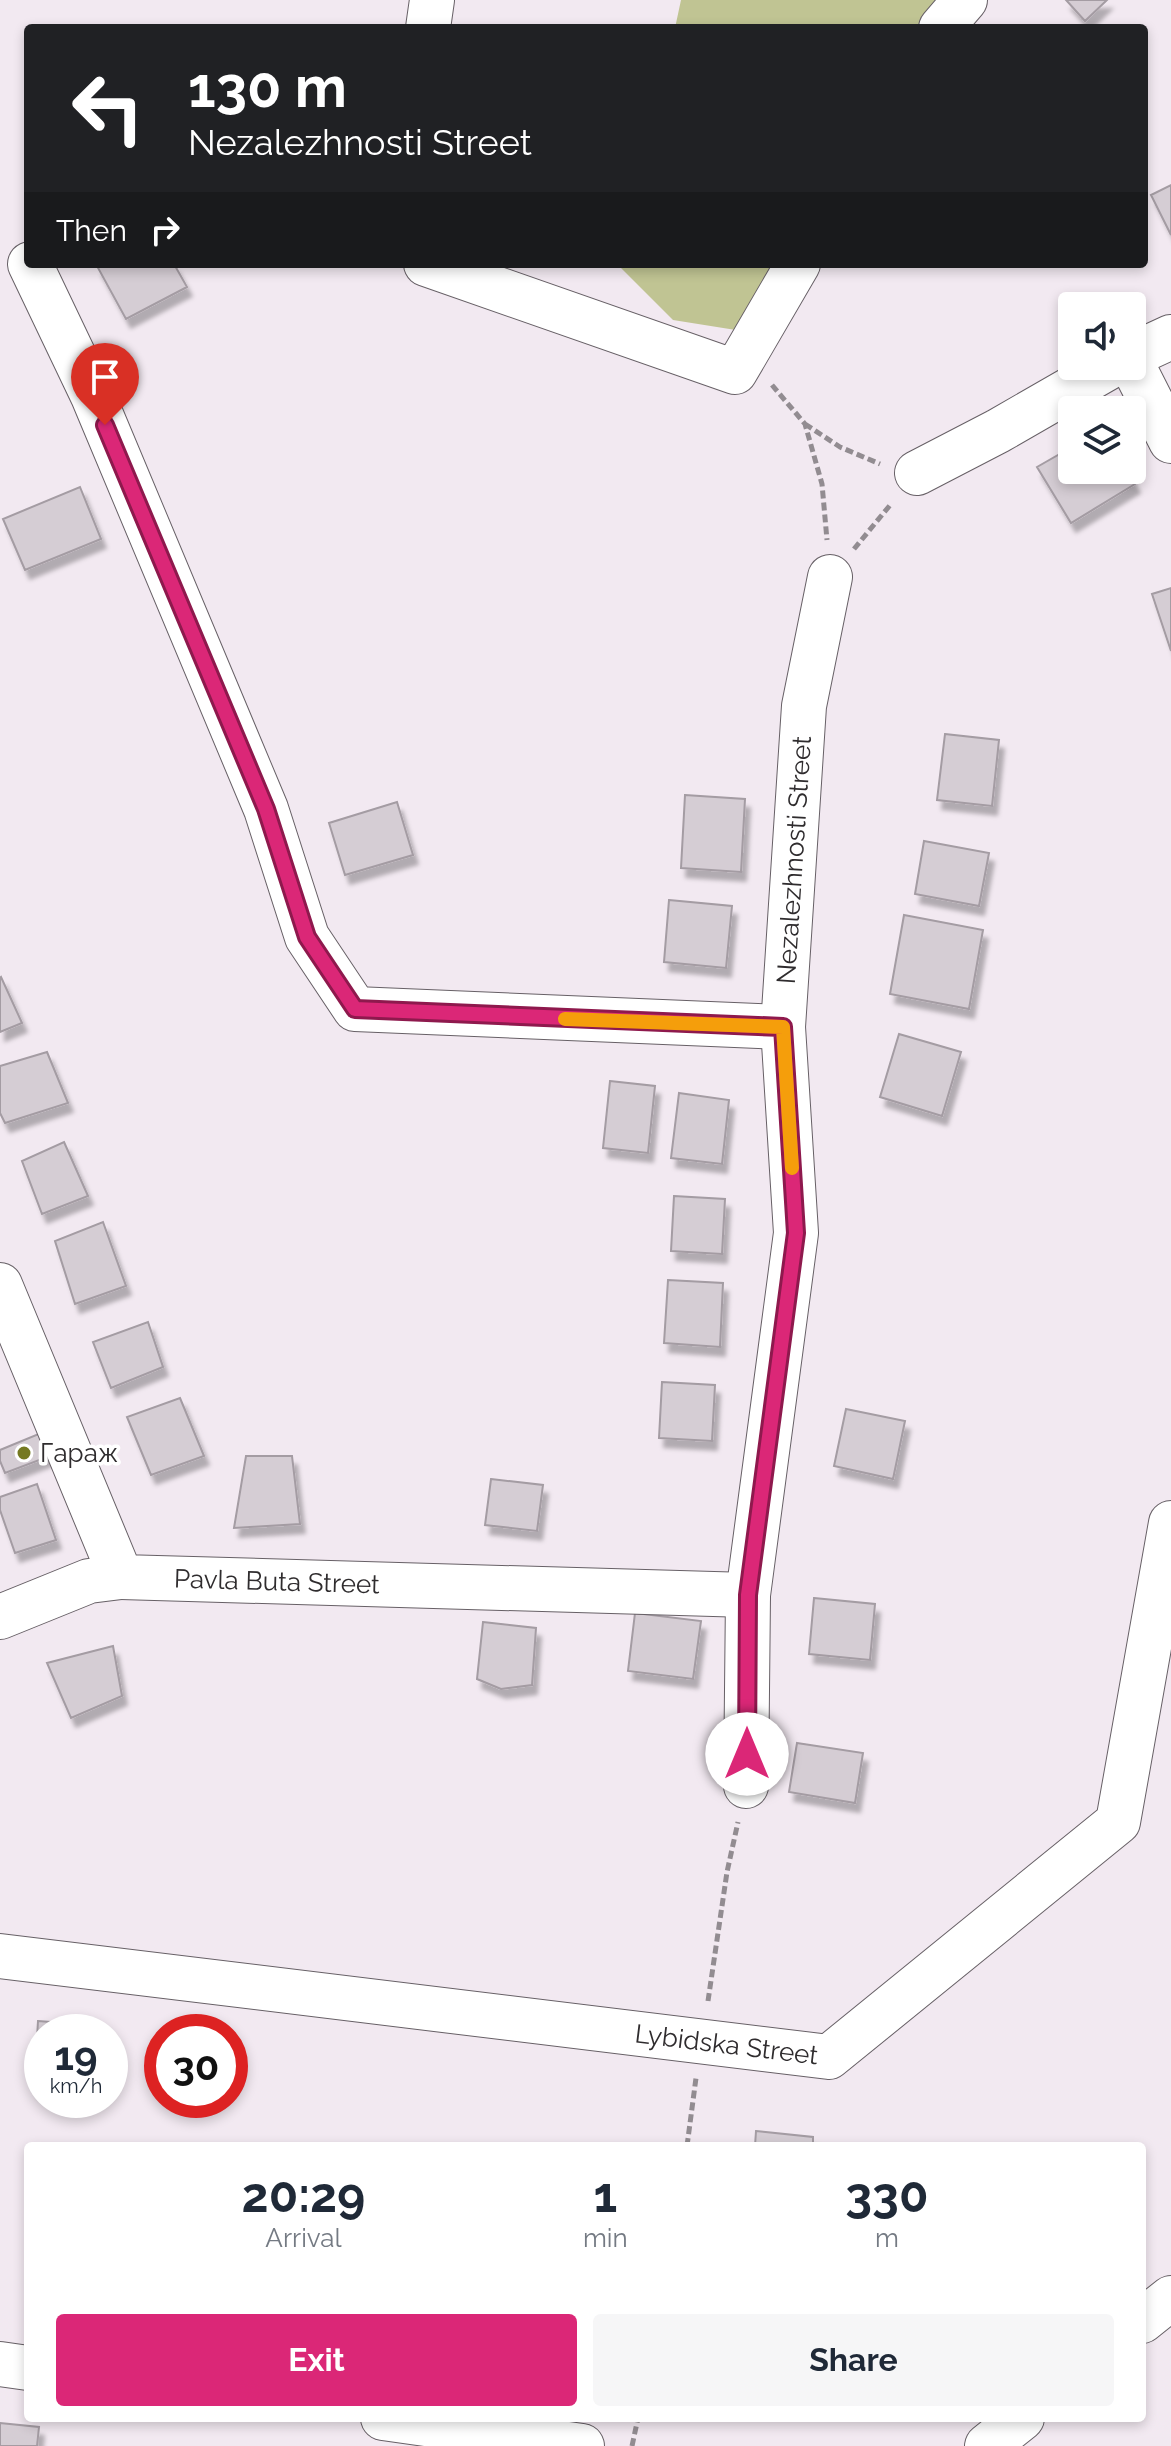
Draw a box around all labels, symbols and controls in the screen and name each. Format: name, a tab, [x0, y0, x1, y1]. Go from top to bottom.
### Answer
text: 130 m	[188, 54, 347, 120]
icon: left	[56, 56, 160, 160]
text: Nezalezhnosti Street	[188, 121, 532, 163]
icon: right	[143, 208, 187, 252]
text: Then	[56, 213, 127, 248]
map controls	[1058, 292, 1146, 484]
button: sound	[1058, 292, 1146, 380]
pin	[71, 343, 139, 425]
icon: arrive	[83, 355, 127, 399]
button: layers	[1058, 396, 1146, 484]
street label: Nezalezhnosti Street	[771, 735, 817, 985]
place label: Гараж	[40, 1438, 118, 1468]
marker: Гараж	[15, 1444, 33, 1462]
street label: Pavla Buta Street	[173, 1564, 381, 1599]
position arrow	[705, 1712, 789, 1796]
speed limit sign: 30	[144, 2014, 248, 2118]
street label: Lybidska Street	[633, 2018, 820, 2071]
text: 19	[54, 2032, 98, 2079]
text: km/h	[50, 2074, 102, 2098]
text: 20:29	[242, 2167, 365, 2223]
text: 1	[593, 2167, 617, 2223]
text: 330	[845, 2167, 928, 2223]
text: Arrival	[265, 2223, 342, 2253]
text: min	[583, 2223, 628, 2253]
text: m	[875, 2223, 899, 2253]
button: Exit	[56, 2314, 577, 2406]
button: Share	[593, 2314, 1114, 2406]

